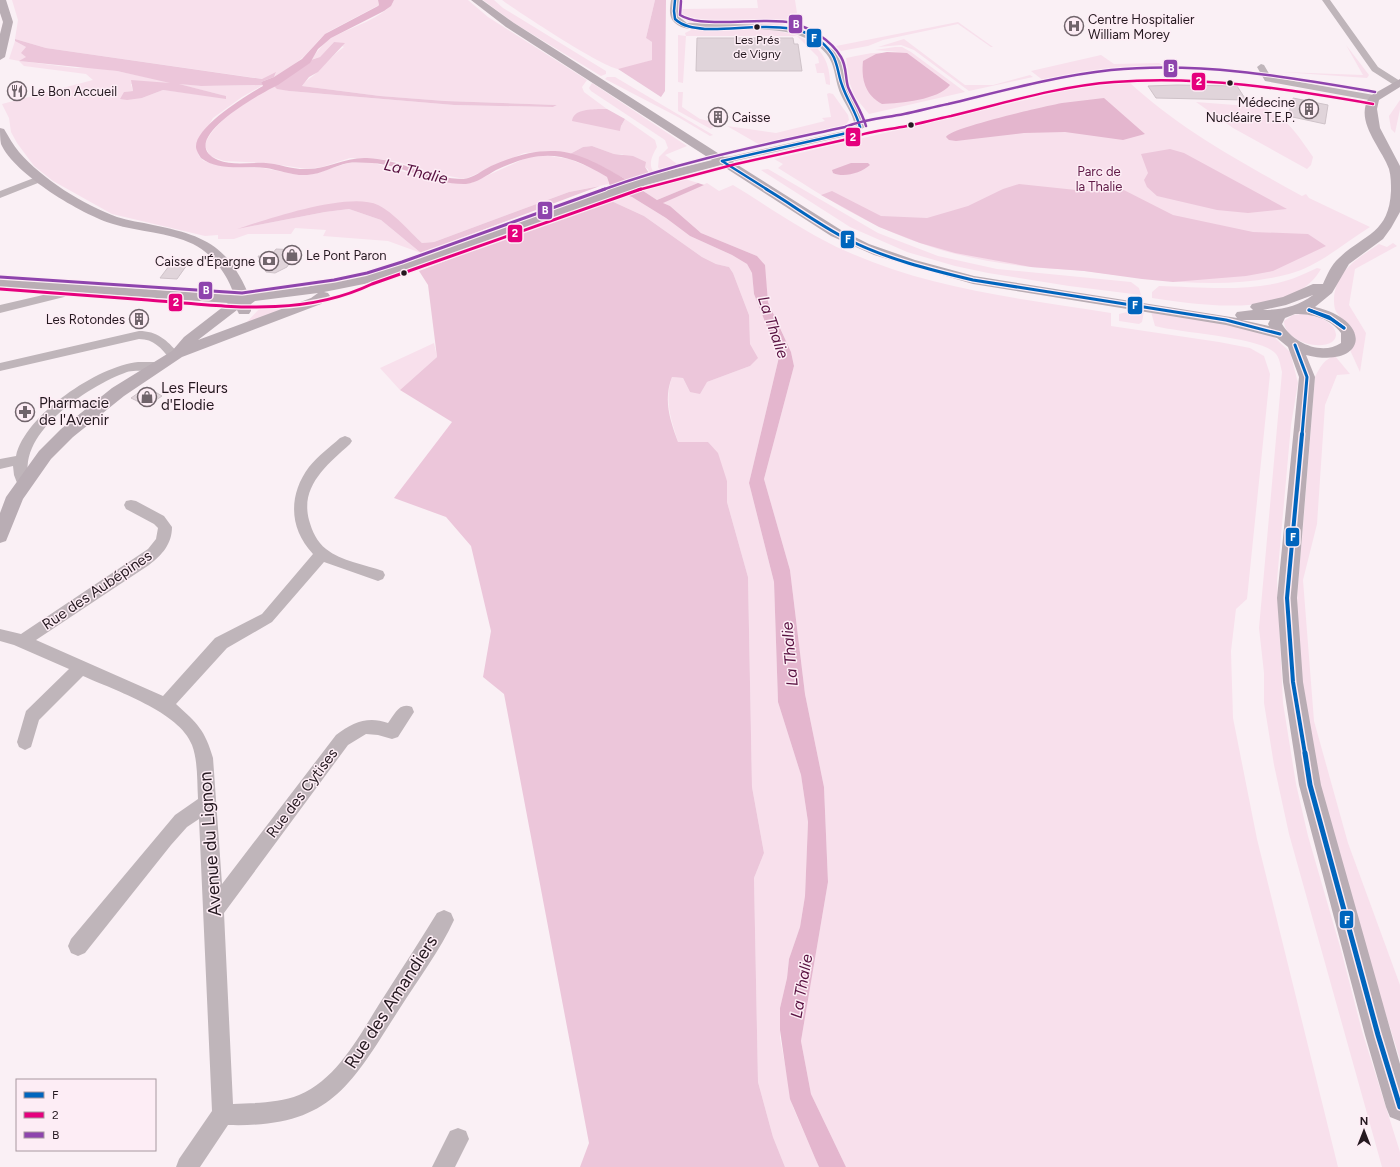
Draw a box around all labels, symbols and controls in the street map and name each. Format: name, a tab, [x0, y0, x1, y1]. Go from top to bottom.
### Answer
place label: Centre Hospitalier William Morey	[1088, 12, 1195, 42]
line badge: B	[788, 14, 803, 34]
hospital icon: Centre Hospitalier William Morey	[1063, 15, 1085, 37]
text: B	[793, 18, 800, 31]
marker: Les Prés de Vigny	[752, 22, 762, 32]
line badge: F	[806, 28, 822, 48]
text: F	[811, 32, 817, 45]
place label: Les Prés de Vigny	[733, 33, 781, 61]
line badge: B	[1163, 59, 1178, 78]
text: B	[1168, 62, 1175, 75]
line badge: 2	[1191, 72, 1206, 91]
text: 2	[1196, 75, 1202, 88]
unlabelled marker	[1225, 78, 1235, 88]
restaurant icon: Le Bon Accueil	[6, 80, 28, 102]
place label: Le Bon Accueil	[31, 84, 117, 99]
place label: Médecine Nucléaire T.E.P.	[1206, 95, 1295, 125]
building icon: Médecine Nucléaire T.E.P.	[1298, 98, 1320, 120]
building icon: Caisse	[707, 106, 729, 128]
place label: Caisse	[732, 110, 770, 125]
unlabelled marker	[906, 120, 916, 130]
line badge: 2	[845, 127, 861, 147]
text: 2	[850, 131, 856, 144]
water label: La Thalie	[382, 155, 450, 188]
park label: Parc de la Thalie	[1076, 164, 1122, 194]
line badge: B	[537, 201, 553, 220]
text: B	[542, 204, 549, 217]
line badge: 2	[507, 224, 523, 243]
text: 2	[512, 227, 518, 240]
line badge: F	[840, 230, 855, 249]
text: F	[845, 233, 851, 246]
shop icon: Le Pont Paron	[281, 244, 303, 266]
place label: Le Pont Paron	[306, 248, 387, 263]
bank icon: Caisse d'Épargne	[258, 250, 280, 272]
place label: Caisse d'Épargne	[155, 254, 255, 269]
unlabelled marker	[399, 268, 409, 278]
line badge: B	[198, 281, 213, 300]
text: B	[203, 284, 210, 297]
line badge: 2	[168, 293, 183, 312]
water label: La Thalie	[754, 293, 793, 361]
text: 2	[173, 296, 179, 309]
line badge: F	[1127, 296, 1143, 315]
text: F	[1132, 299, 1138, 312]
building icon: Les Rotondes	[128, 308, 150, 330]
place label: Les Rotondes	[46, 312, 125, 327]
place label: Les Fleurs d'Elodie	[161, 379, 228, 414]
shop icon: Les Fleurs d'Elodie	[136, 386, 158, 408]
place label: Pharmacie de l'Avenir	[39, 394, 109, 429]
pharmacy icon: Pharmacie de l'Avenir	[14, 401, 36, 423]
line badge: F	[1285, 527, 1300, 547]
text: F	[1290, 531, 1296, 544]
street label: Rue des Aubépines	[39, 547, 155, 633]
water label: La Thalie	[777, 621, 802, 687]
street label: Rue des Cytises	[263, 745, 341, 841]
street label: Avenue du Lignon	[194, 771, 226, 917]
line badge: F	[1339, 910, 1354, 929]
text: F	[1344, 914, 1350, 927]
street label: Rue des Amandiers	[340, 931, 442, 1073]
water label: La Thalie	[787, 952, 817, 1020]
legend	[16, 1079, 156, 1151]
text: F	[52, 1088, 59, 1102]
text: 2	[52, 1108, 59, 1122]
north arrow	[1344, 1111, 1384, 1151]
text: N	[1360, 1115, 1368, 1128]
text: B	[52, 1128, 59, 1142]

